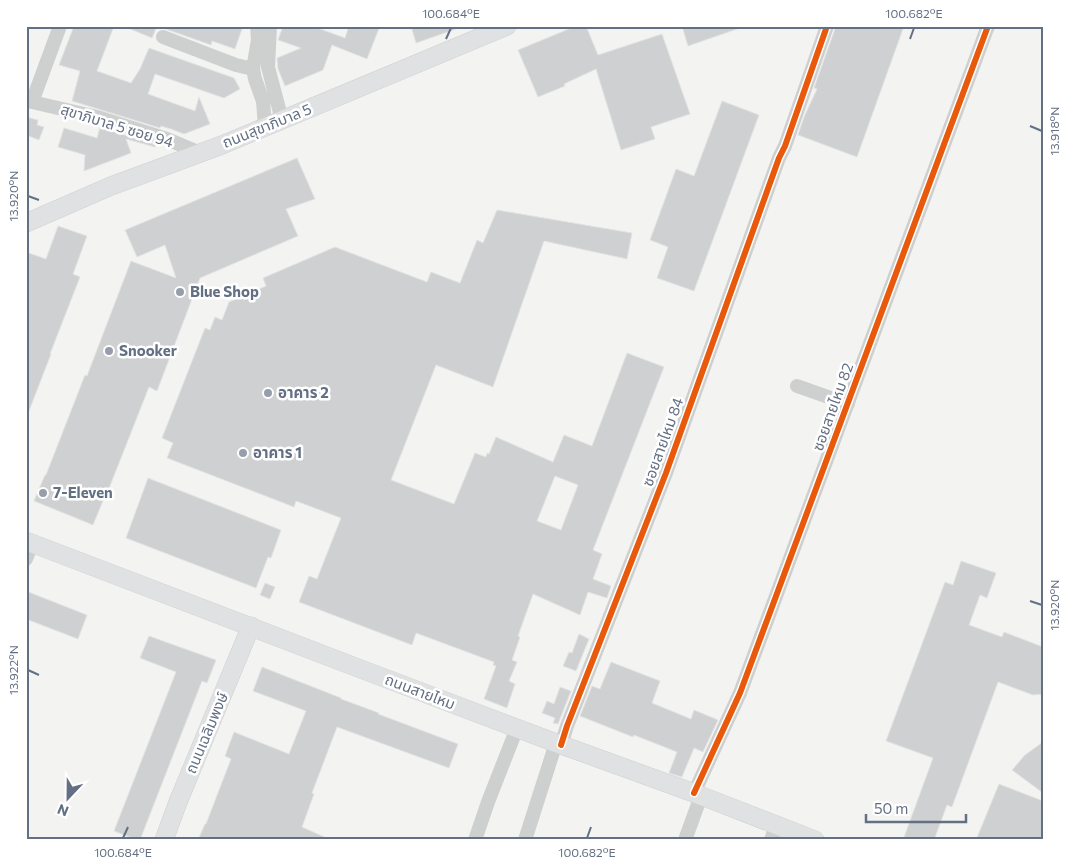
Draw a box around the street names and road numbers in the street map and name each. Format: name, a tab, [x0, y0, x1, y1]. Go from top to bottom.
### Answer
street label: สุขาภิบาล 5 ซอย 94	[58, 99, 176, 152]
street label: ถนนสุขาภิบาล 5	[219, 99, 314, 152]
street label: ซอยสายไหม 82	[808, 360, 856, 453]
street label: ซอยสายไหม 84	[638, 395, 686, 488]
street label: ถนนสายไหม	[383, 669, 458, 713]
street label: ถนนเฉลิมพงษ์	[181, 689, 231, 776]

